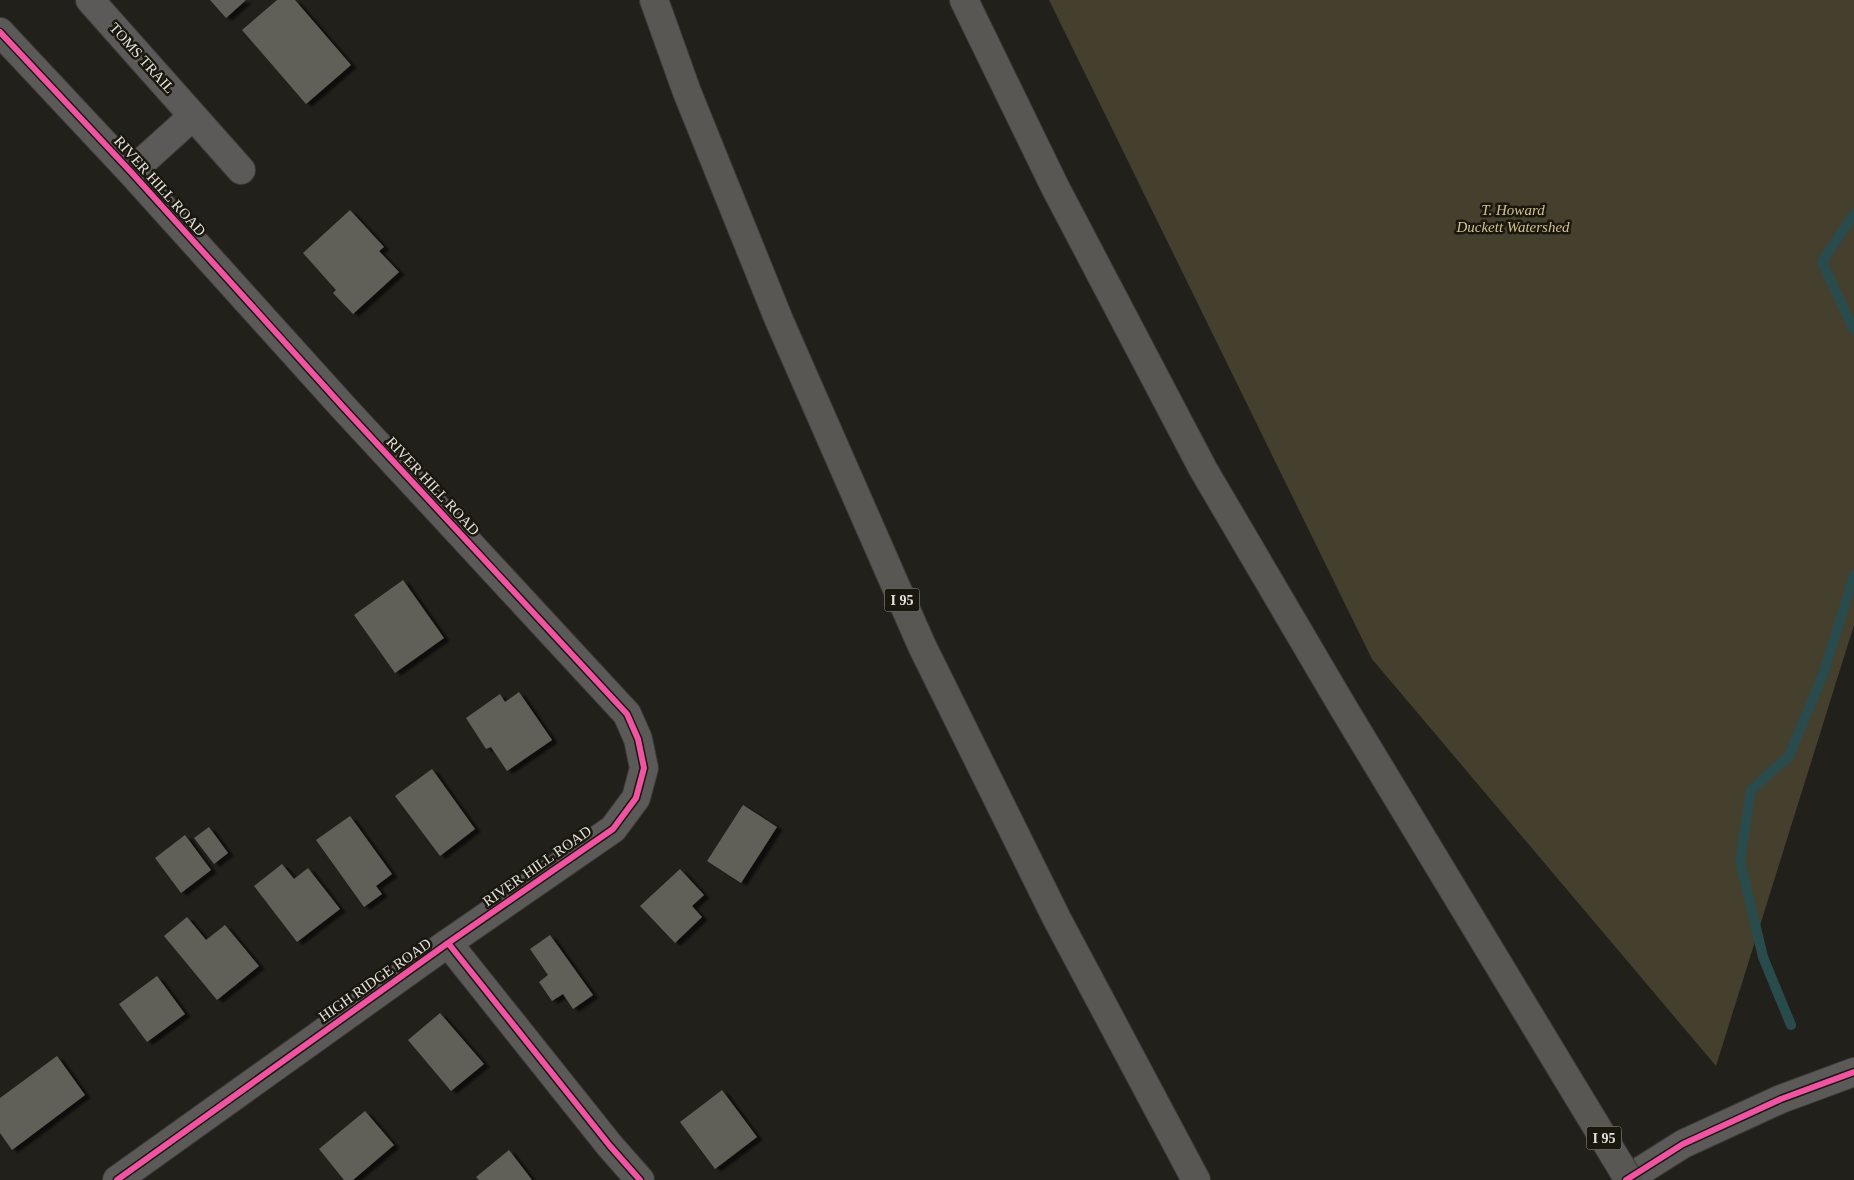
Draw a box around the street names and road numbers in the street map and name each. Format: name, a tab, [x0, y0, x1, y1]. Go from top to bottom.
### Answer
street label: TOMS TRAIL	[106, 20, 178, 96]
street label: RIVER HILL ROAD	[111, 133, 209, 239]
street label: RIVER HILL ROAD	[383, 434, 483, 539]
road number: I 95	[884, 588, 920, 612]
street label: RIVER HILL ROAD	[480, 822, 594, 909]
street label: HIGH RIDGE ROAD	[316, 935, 434, 1025]
road number: I 95	[1586, 1126, 1622, 1150]

